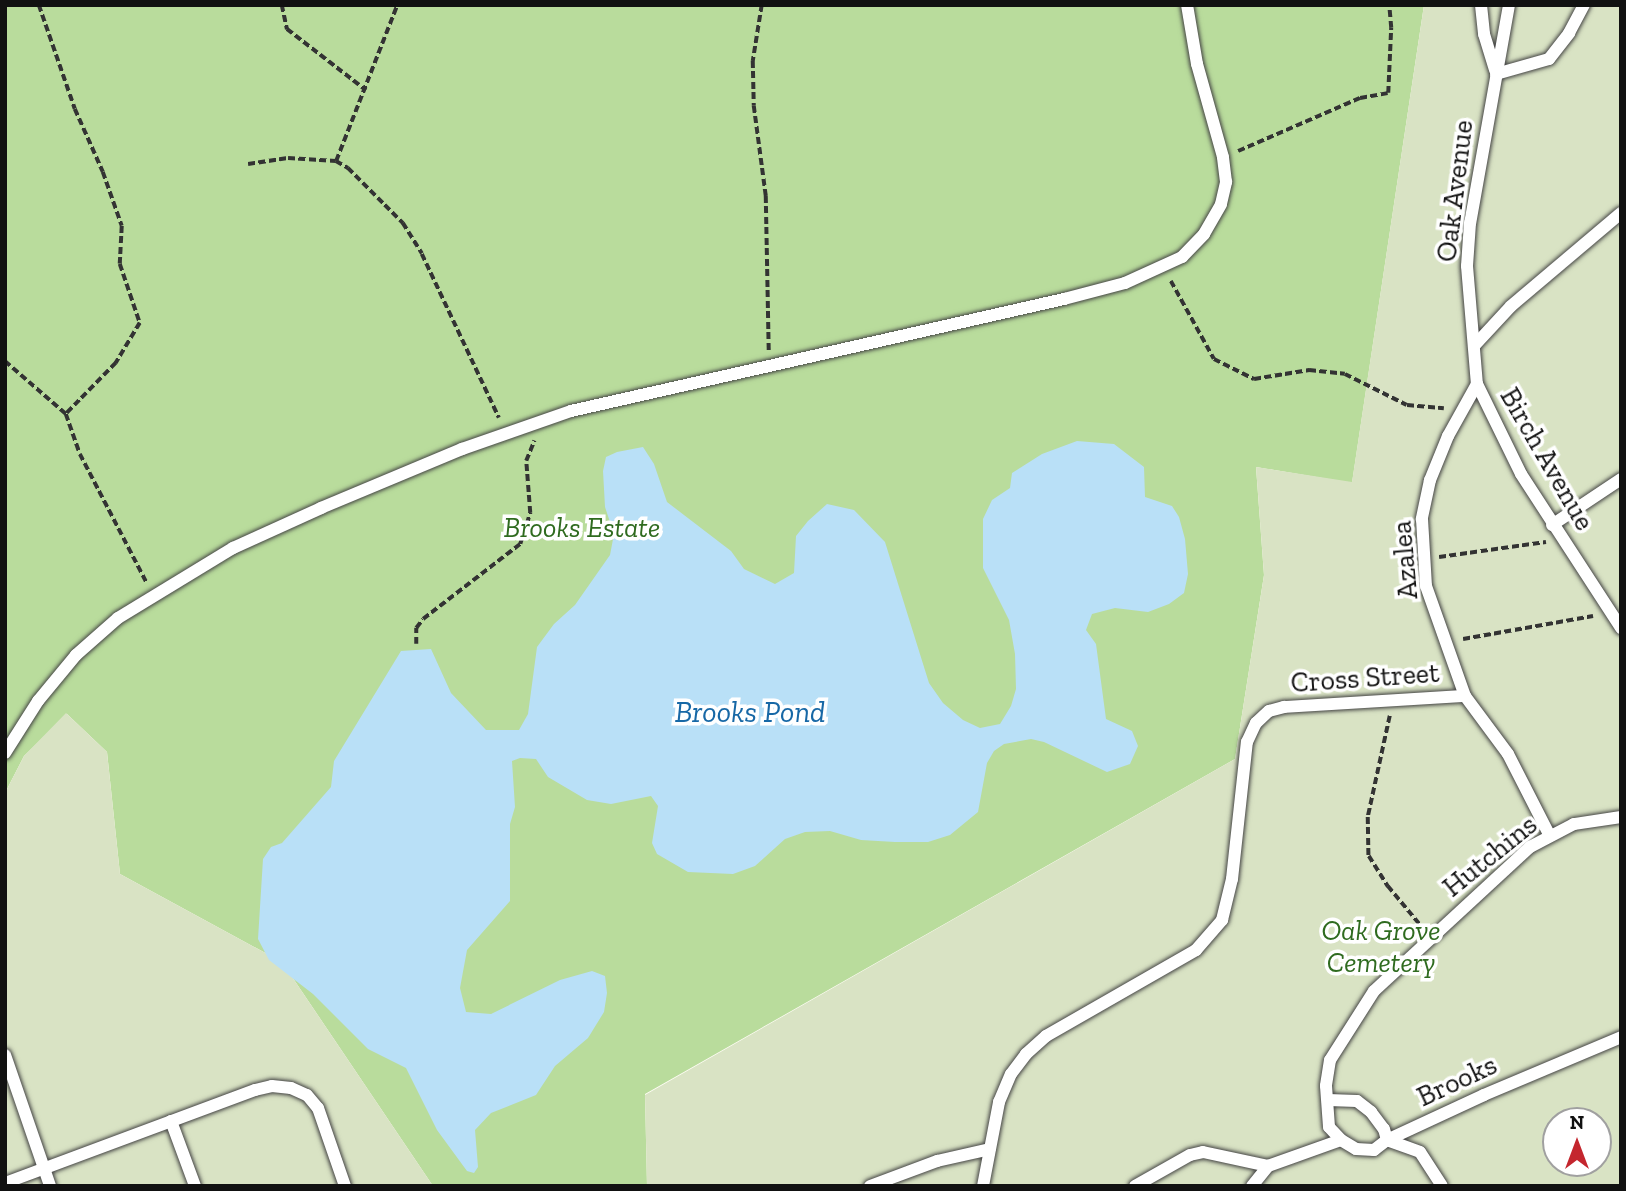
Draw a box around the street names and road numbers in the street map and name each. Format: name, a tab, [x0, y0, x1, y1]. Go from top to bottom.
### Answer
street label: Oak Avenue	[1430, 118, 1480, 264]
street label: Birch Avenue	[1492, 381, 1602, 537]
street label: Azalea	[1385, 519, 1425, 601]
street label: Cross Street	[1290, 656, 1440, 700]
street label: Hutchins	[1436, 808, 1544, 904]
street label: Brooks	[1412, 1048, 1502, 1114]

